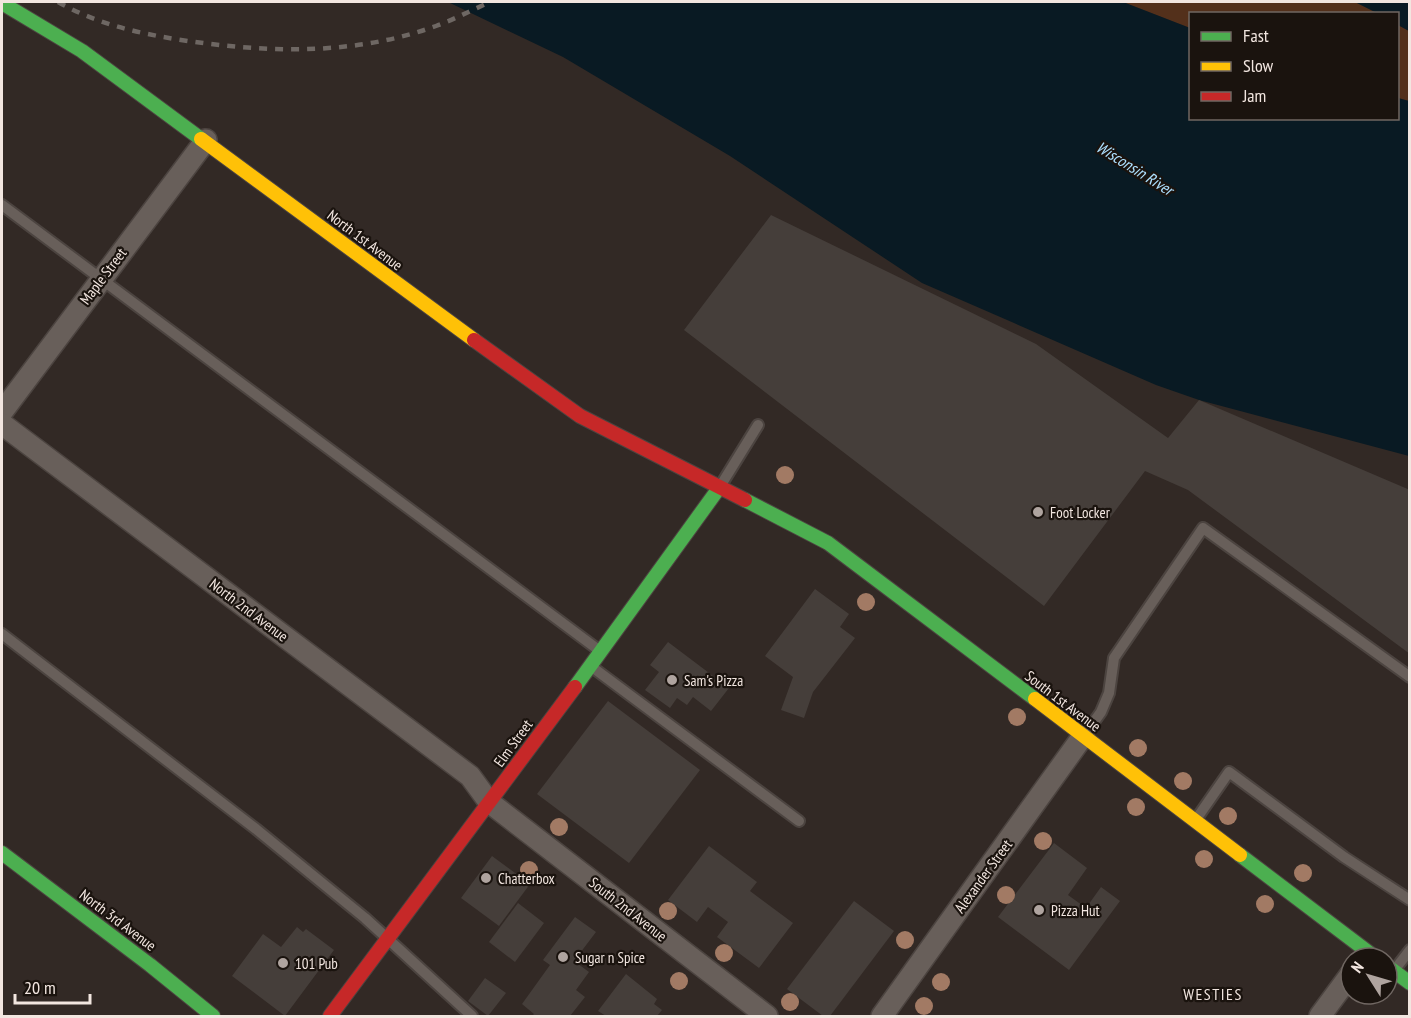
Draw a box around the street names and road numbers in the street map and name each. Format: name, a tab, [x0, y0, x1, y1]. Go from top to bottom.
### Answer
street label: North 1st Avenue	[324, 205, 406, 275]
street label: Maple Street	[76, 244, 130, 308]
street label: North 2nd Avenue	[206, 574, 292, 646]
street label: South 1st Avenue	[1021, 666, 1105, 736]
street label: Elm Street	[489, 716, 537, 770]
street label: Alexander Street	[950, 836, 1016, 916]
street label: South 2nd Avenue	[585, 873, 671, 945]
street label: North 3rd Avenue	[76, 885, 160, 955]

